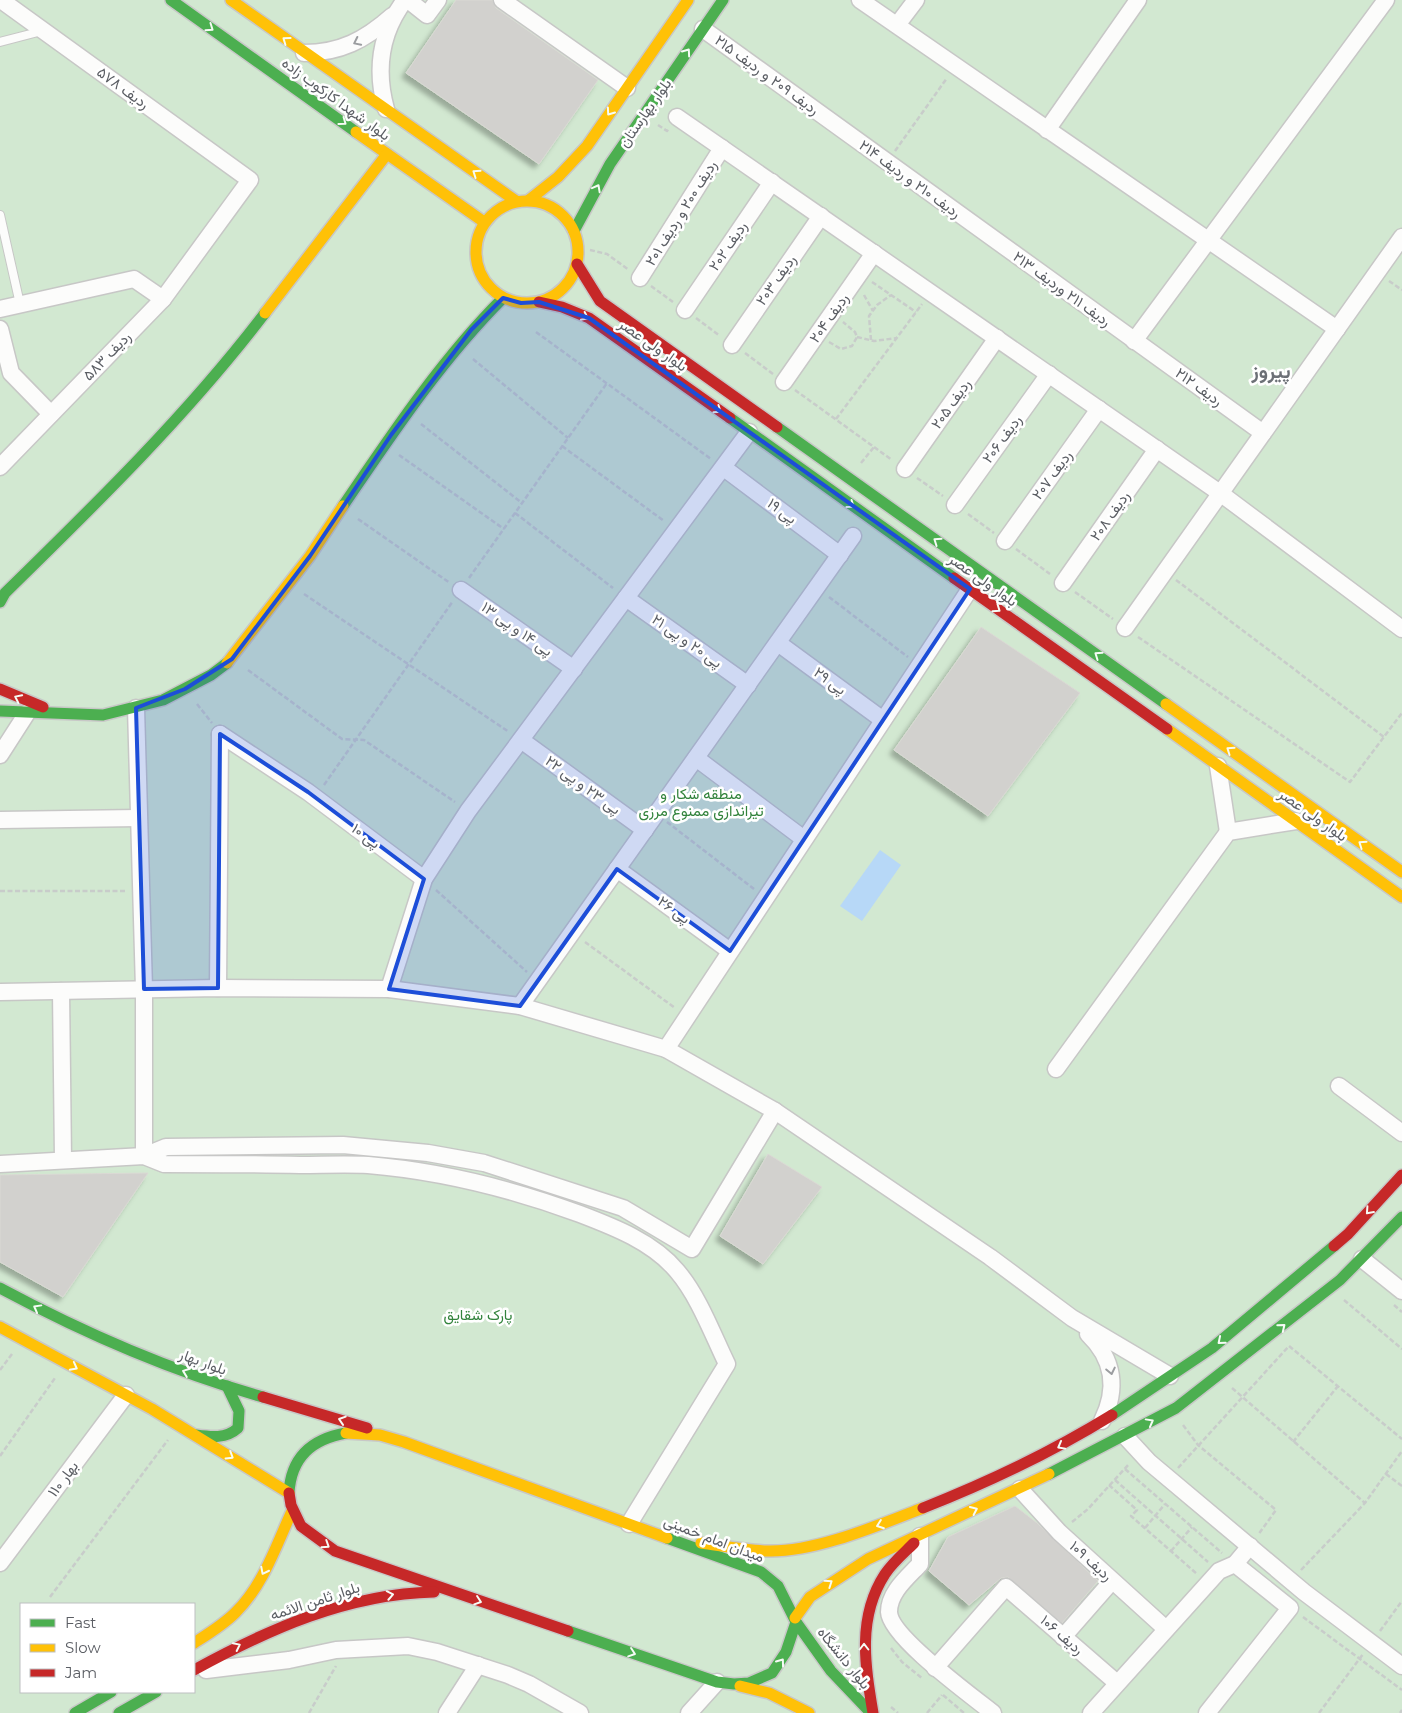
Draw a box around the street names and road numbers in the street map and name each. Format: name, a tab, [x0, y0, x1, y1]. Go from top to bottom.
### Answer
street label: ردیف ۲۰۹ و ردیف ۲۱۵	[711, 30, 823, 119]
street label: بلوار شهدا کارکوب زاده	[278, 53, 394, 144]
street label: ردیف ۵۷۸	[93, 62, 153, 113]
street label: بلوار بهارستان	[614, 75, 675, 151]
street label: ردیف ۲۱۰ و ردیف ۲۱۴	[856, 135, 965, 222]
street label: ردیف ۲۰۰ و ردیف ۲۰۱	[640, 156, 721, 269]
street label: ردیف ۲۰۲	[704, 217, 751, 274]
street label: ردیف ۲۱۱ وردیف ۲۱۳	[1010, 247, 1115, 331]
street label: ردیف ۲۰۳	[751, 251, 800, 309]
street label: ردیف ۲۰۴	[805, 289, 853, 346]
street label: بلوار ولی عصر	[614, 313, 691, 376]
street label: ردیف ۵۸۳	[79, 327, 135, 384]
street label: ردیف ۲۱۲	[1172, 363, 1227, 410]
street label: ردیف ۲۰۵	[927, 375, 975, 432]
street label: ردیف ۲۰۶	[978, 411, 1025, 467]
street label: ردیف ۲۰۷	[1027, 446, 1076, 503]
street label: ردیف ۲۰۸	[1086, 487, 1134, 544]
street label: پی ۱۹	[763, 493, 801, 529]
street label: بلوار ولی عصر	[944, 548, 1021, 611]
street label: پی ۱۴ و پی ۱۳	[477, 597, 557, 661]
street label: پی ۲۰ و پی ۲۱	[648, 609, 726, 673]
street label: پی ۲۹	[810, 662, 850, 700]
street label: پی ۲۳ و پی ۲۲	[541, 751, 625, 819]
street label: بلوار ولی عصر	[1274, 783, 1351, 846]
street label: پی ۱۰	[348, 819, 384, 853]
street label: پی ۲۶	[654, 891, 694, 929]
street label: بلوار بهار	[176, 1344, 230, 1379]
street label: بهار ۱۱۰	[43, 1457, 82, 1500]
street label: میدان امام خمینی	[661, 1511, 767, 1567]
street label: ردیف ۱۰۹	[1066, 1536, 1117, 1585]
street label: بلوار ثامن الائمه	[268, 1577, 362, 1625]
street label: ردیف ۱۰۶	[1037, 1611, 1088, 1659]
street label: بلوار دانشگاه	[814, 1623, 875, 1693]

